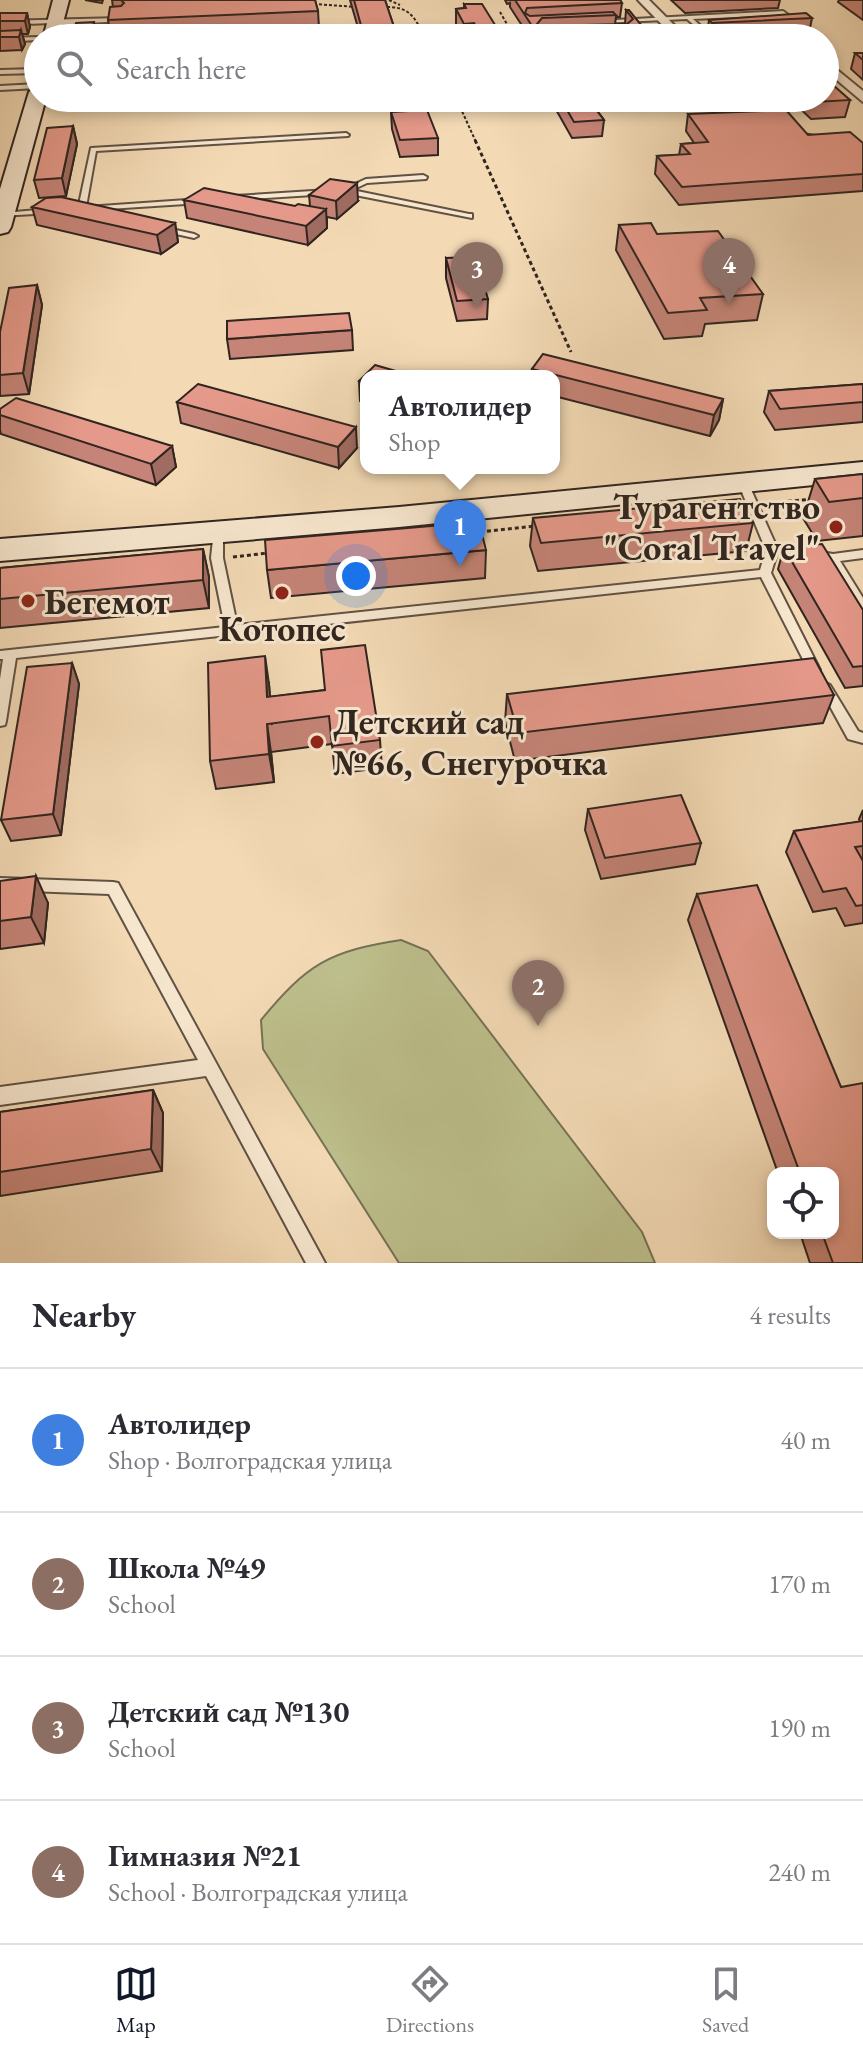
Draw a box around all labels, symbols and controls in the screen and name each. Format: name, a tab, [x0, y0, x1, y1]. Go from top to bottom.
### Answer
search box	[24, 24, 839, 112]
icon: search	[52, 46, 96, 90]
text: Search here	[116, 49, 246, 88]
pin: 4	[703, 238, 755, 304]
pin: 3	[451, 242, 503, 308]
popup	[360, 370, 560, 474]
text: Автолидер	[389, 386, 531, 425]
text: Shop	[389, 425, 440, 459]
place label: Турагентство "Coral Travel"	[603, 483, 820, 571]
pin: 1	[434, 500, 486, 566]
marker: Турагентство "Coral Travel"	[827, 518, 845, 536]
your location	[336, 556, 376, 596]
place label: Бегемот	[44, 578, 170, 625]
marker: Котопес	[273, 584, 291, 602]
marker: Бегемот	[19, 592, 37, 610]
place label: Котопес	[218, 605, 346, 652]
place label: Детский сад №66, Снегурочка	[333, 698, 608, 786]
marker: Детский сад №66, Снегурочка	[308, 733, 326, 751]
pin: 2	[512, 960, 564, 1026]
map controls	[767, 1167, 839, 1239]
button: locate	[767, 1167, 839, 1239]
text: Nearby	[32, 1293, 136, 1337]
text: 4 results	[750, 1298, 831, 1332]
text: Автолидер	[108, 1404, 251, 1443]
text: 1	[51, 1423, 65, 1457]
text: 40 m	[781, 1423, 831, 1457]
text: Shop · Волгоградская улица	[108, 1443, 392, 1477]
text: Школа №49	[108, 1548, 265, 1587]
text: 2	[51, 1567, 65, 1601]
text: 170 m	[768, 1567, 831, 1601]
text: School	[108, 1587, 176, 1621]
text: Детский сад №130	[108, 1692, 349, 1731]
text: 3	[51, 1711, 65, 1745]
text: 190 m	[768, 1711, 831, 1745]
text: School	[108, 1731, 176, 1765]
text: Гимназия №21	[108, 1836, 302, 1875]
text: 4	[51, 1855, 65, 1889]
text: 240 m	[768, 1855, 831, 1889]
text: School · Волгоградская улица	[108, 1875, 408, 1909]
tab: Map	[114, 1962, 158, 2039]
tab: Directions	[386, 1962, 474, 2039]
tab: Saved	[702, 1962, 749, 2039]

